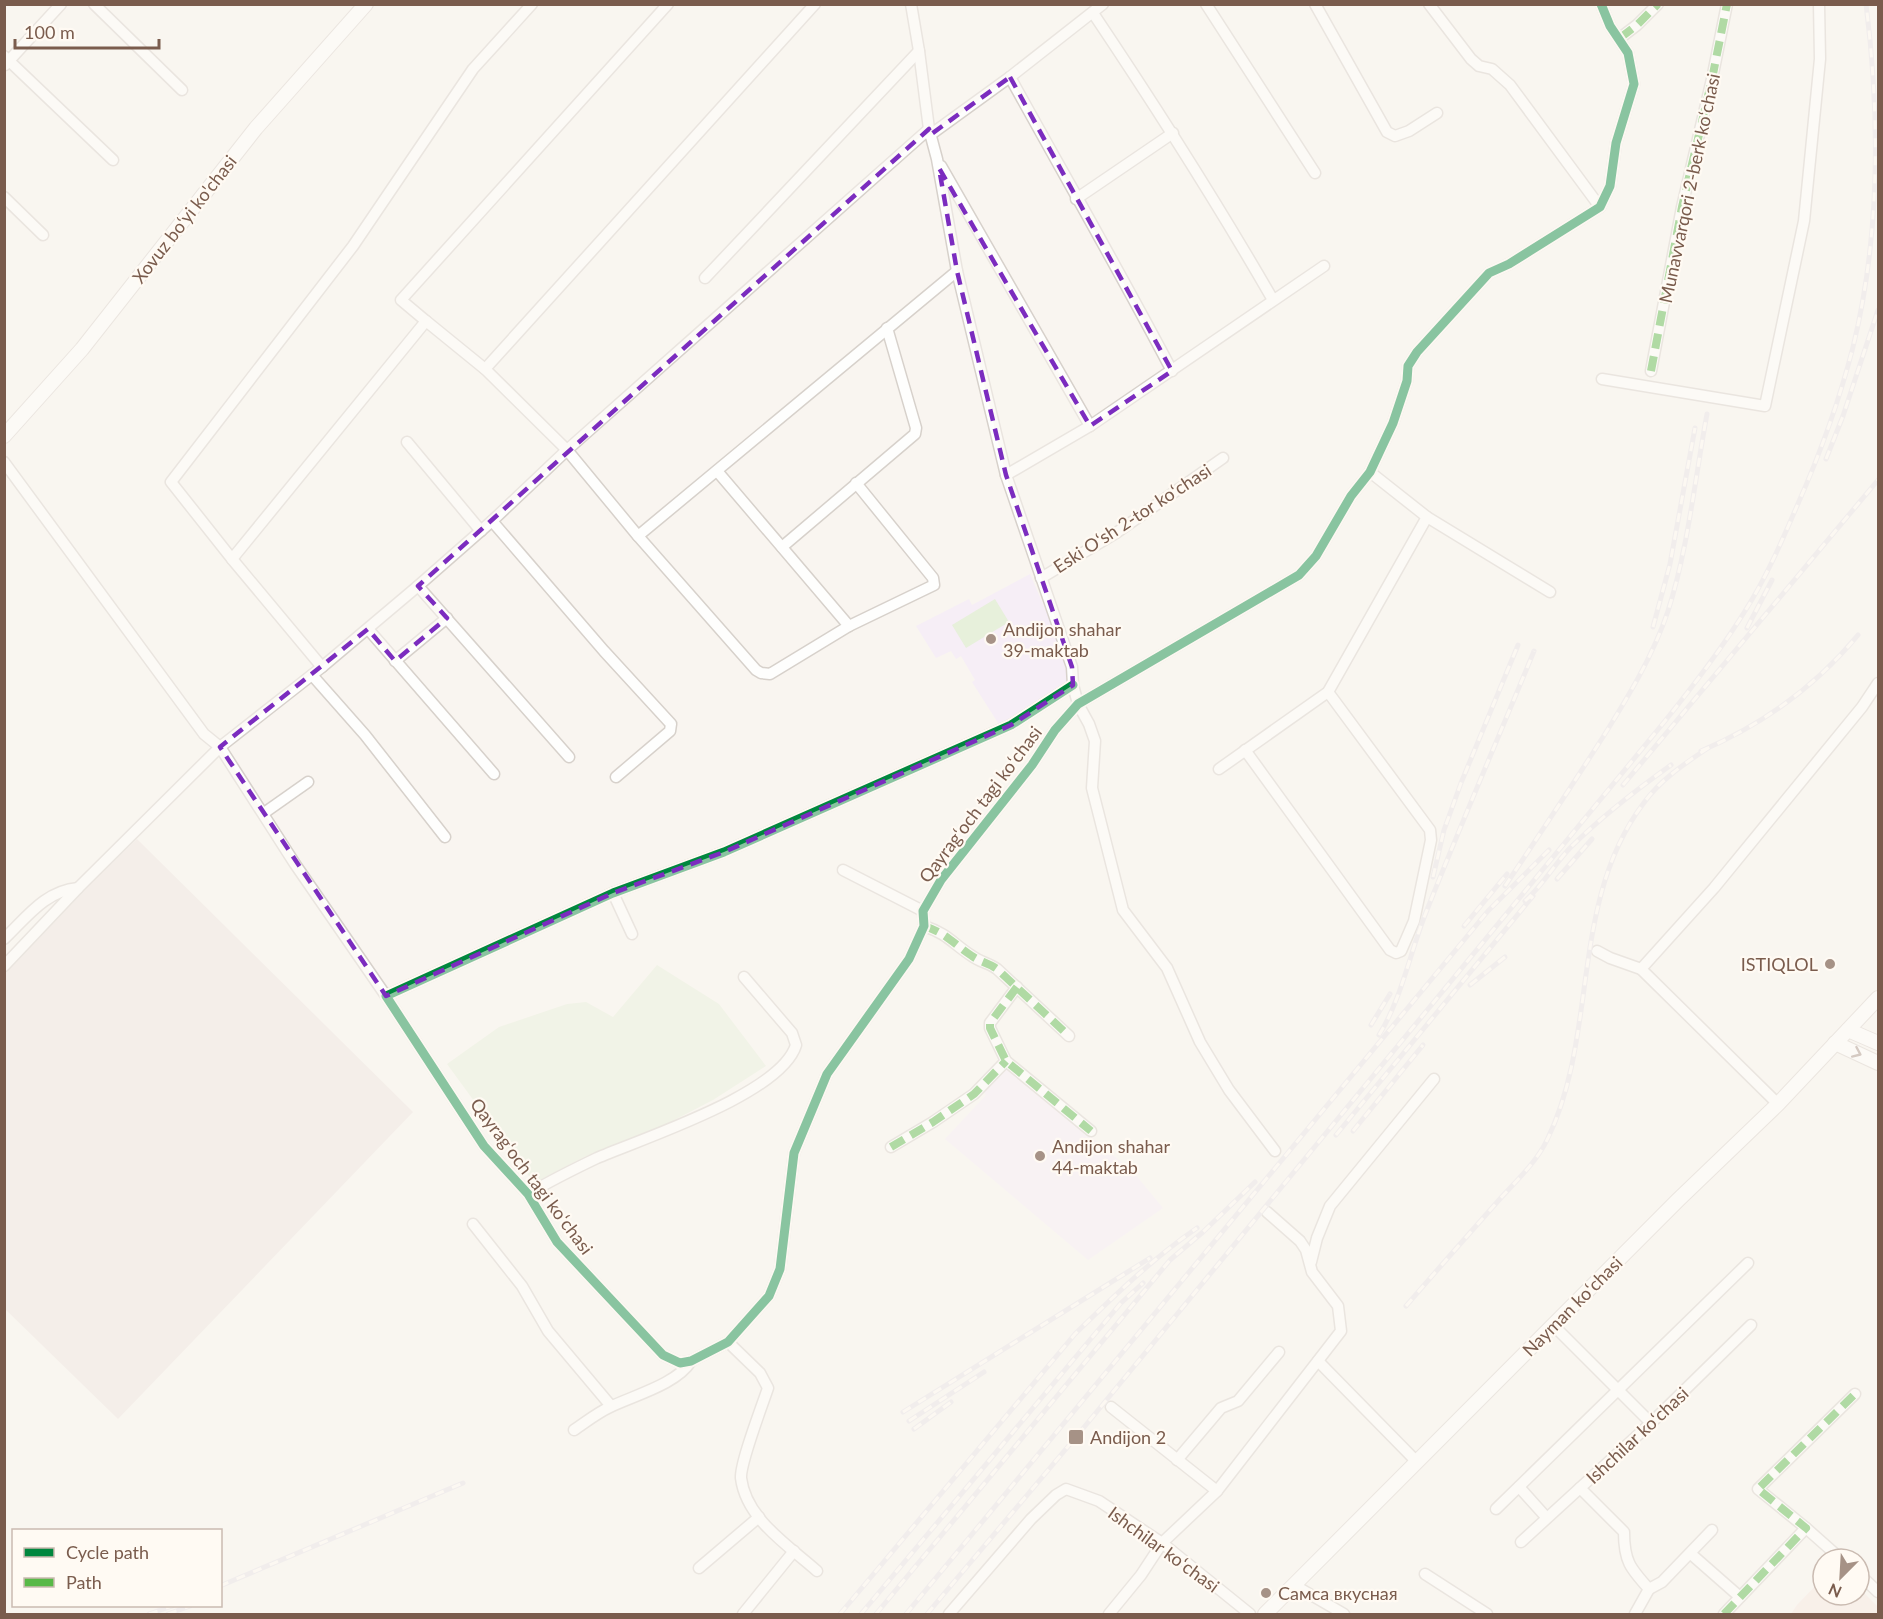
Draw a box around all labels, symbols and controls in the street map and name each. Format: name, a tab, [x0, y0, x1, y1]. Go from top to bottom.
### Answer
scale bar	[15, 12, 159, 50]
text: 100 m	[24, 21, 75, 43]
street label: Munavvarqori 2-berk koʻchasi	[1654, 71, 1724, 305]
street label: Xovuz bo‘yi ko'chasi	[127, 151, 241, 287]
street label: Eski Oʻsh 2-tor koʻchasi	[1049, 459, 1215, 577]
place label: Andijon shahar 39-maktab	[1003, 618, 1122, 661]
marker: Andijon shahar 39-maktab	[984, 632, 998, 646]
street label: Qayragʻoch tagi koʻchasi	[914, 721, 1046, 887]
place label: ISTIQLOL	[1741, 953, 1818, 975]
marker: ISTIQLOL	[1823, 957, 1837, 971]
one-way arrow	[1851, 1046, 1862, 1058]
street label: Qayragʻoch tagi koʻchasi	[466, 1093, 598, 1259]
place label: Andijon shahar 44-maktab	[1052, 1135, 1171, 1178]
marker: Andijon shahar 44-maktab	[1033, 1149, 1047, 1163]
street label: Nayman koʻchasi	[1517, 1251, 1627, 1361]
street label: Ishchilar koʻchasi	[1581, 1382, 1693, 1488]
place label: Andijon 2	[1090, 1426, 1166, 1448]
marker: Andijon 2	[1067, 1428, 1085, 1446]
street label: Ishchilar koʻchasi	[1104, 1501, 1224, 1597]
legend	[12, 1529, 222, 1607]
text: Cycle path	[66, 1541, 149, 1563]
north arrow	[1811, 1547, 1871, 1607]
text: Path	[66, 1571, 102, 1593]
text: N	[1825, 1580, 1844, 1602]
place label: Самса вкусная	[1278, 1582, 1398, 1604]
marker: Самса вкусная	[1259, 1586, 1273, 1600]

